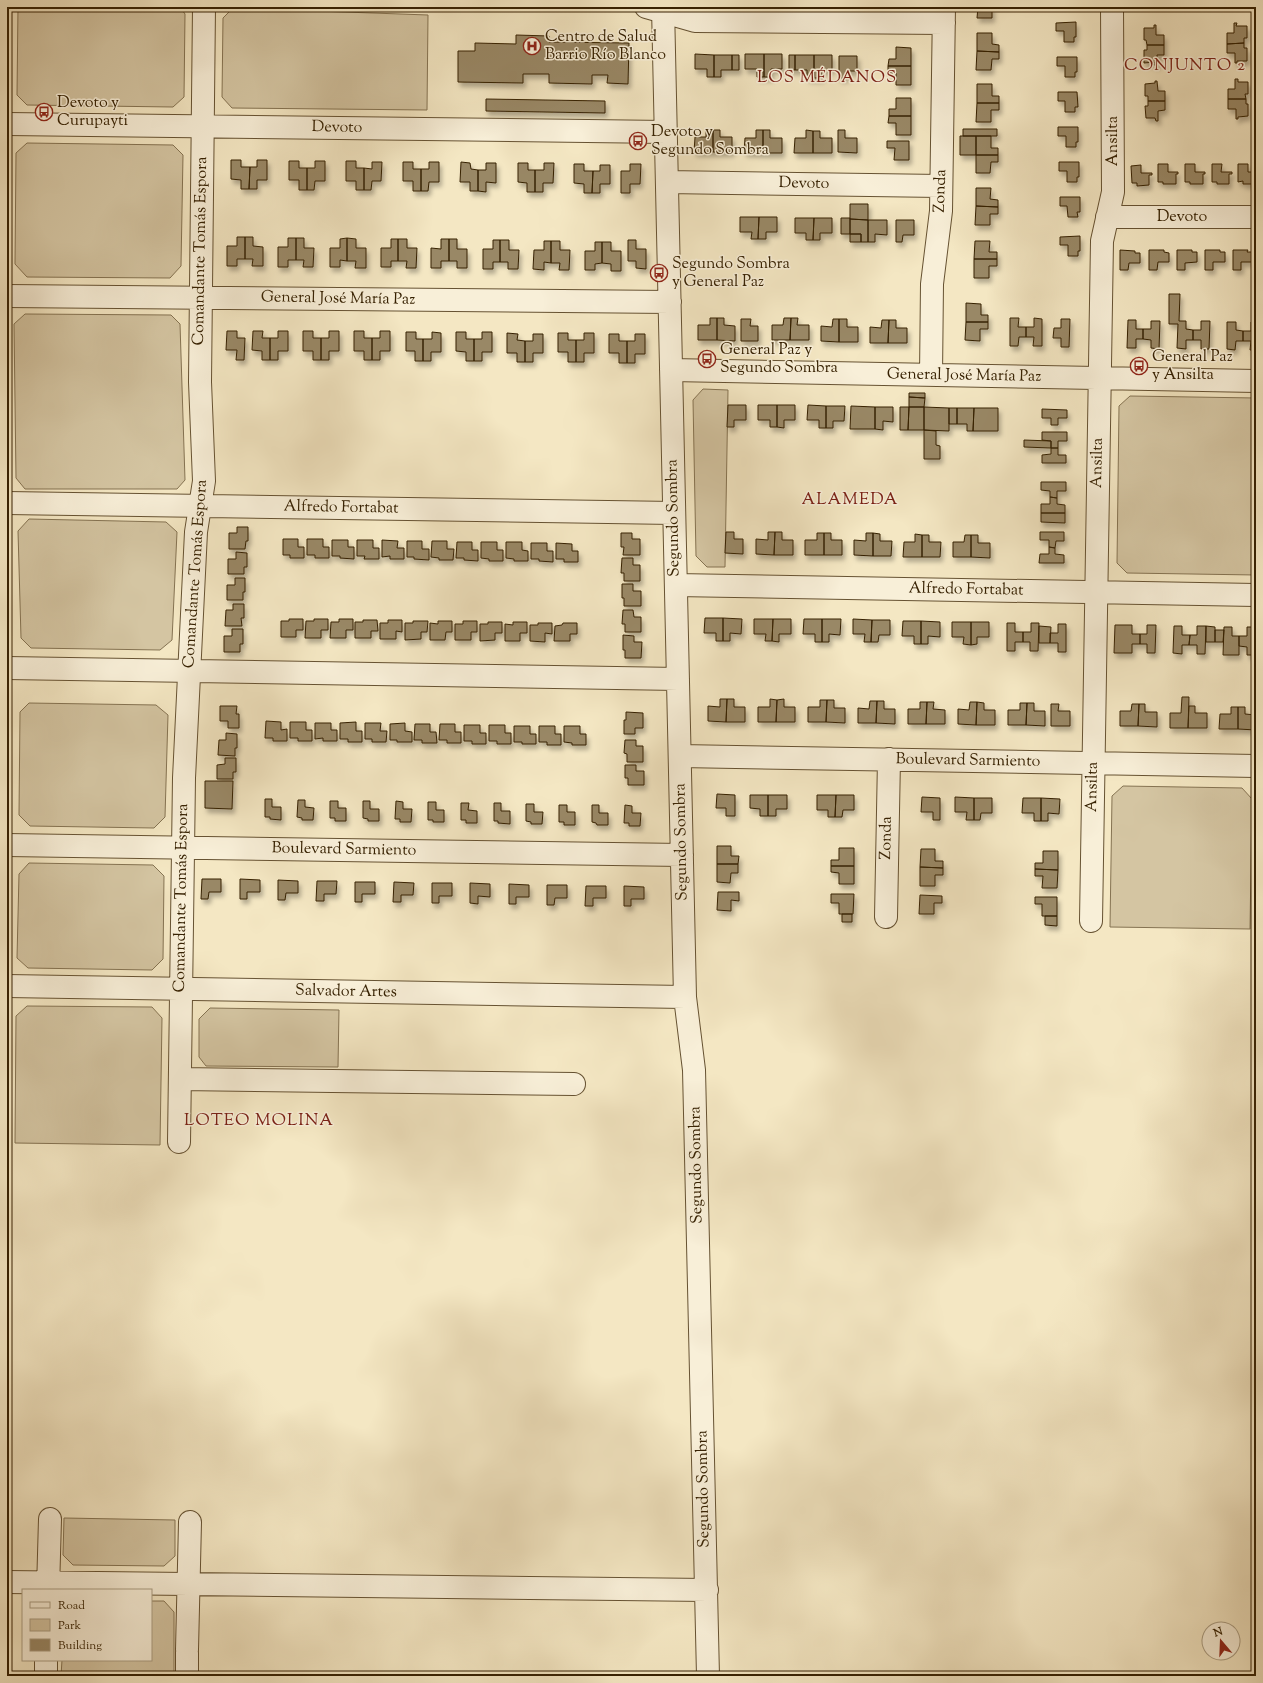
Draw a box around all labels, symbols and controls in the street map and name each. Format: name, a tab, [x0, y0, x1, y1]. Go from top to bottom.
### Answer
place label: Centro de Salud Barrio Río Blanco	[545, 26, 666, 67]
hospital icon: Centro de Salud Barrio Río Blanco	[522, 36, 542, 56]
district label: CONJUNTO 2	[1124, 54, 1246, 78]
district label: LOS MÉDANOS	[757, 66, 897, 90]
place label: Devoto y Curupayti	[57, 92, 129, 133]
bus stop icon: Devoto y Curupayti	[34, 102, 54, 122]
street label: Ansilta	[1102, 115, 1125, 166]
street label: Devoto	[311, 116, 363, 140]
place label: Devoto y Segundo Sombra	[651, 121, 769, 162]
bus stop icon: Devoto y Segundo Sombra	[628, 131, 648, 151]
street label: Comandante Tomás Espora	[188, 156, 214, 346]
street label: Zonda	[929, 168, 953, 213]
street label: Devoto	[778, 172, 830, 196]
street label: Devoto	[1157, 206, 1208, 229]
place label: Segundo Sombra y General Paz	[672, 253, 790, 294]
bus stop icon: Segundo Sombra y General Paz	[649, 263, 669, 283]
street label: General José María Paz	[261, 286, 415, 312]
place label: General Paz y Segundo Sombra	[720, 339, 838, 380]
place label: General Paz y Ansilta	[1152, 346, 1233, 387]
bus stop icon: General Paz y Segundo Sombra	[697, 349, 717, 369]
bus stop icon: General Paz y Ansilta	[1129, 356, 1149, 376]
street label: General José María Paz	[887, 363, 1041, 389]
street label: Ansilta	[1086, 437, 1110, 488]
street label: Segundo Sombra	[661, 458, 687, 577]
street label: Comandante Tomás Espora	[178, 478, 214, 669]
district label: ALAMEDA	[801, 488, 899, 512]
street label: Alfredo Fortabat	[283, 495, 399, 521]
street label: Alfredo Fortabat	[908, 577, 1024, 603]
street label: Boulevard Sarmiento	[895, 748, 1041, 774]
street label: Ansilta	[1081, 761, 1105, 812]
street label: Segundo Sombra	[669, 782, 695, 901]
street label: Comandante Tomás Espora	[169, 803, 195, 993]
street label: Zonda	[875, 815, 899, 860]
street label: Boulevard Sarmiento	[271, 837, 417, 863]
street label: Salvador Artes	[295, 980, 397, 1004]
street label: Segundo Sombra	[684, 1105, 710, 1224]
district label: LOTEO MOLINA	[184, 1109, 334, 1133]
street label: Segundo Sombra	[691, 1429, 717, 1548]
legend	[22, 1589, 152, 1661]
text: Road	[58, 1597, 85, 1615]
text: Park	[58, 1617, 81, 1635]
north arrow	[1201, 1621, 1241, 1661]
text: N	[1210, 1623, 1225, 1642]
text: Building	[58, 1637, 102, 1655]

